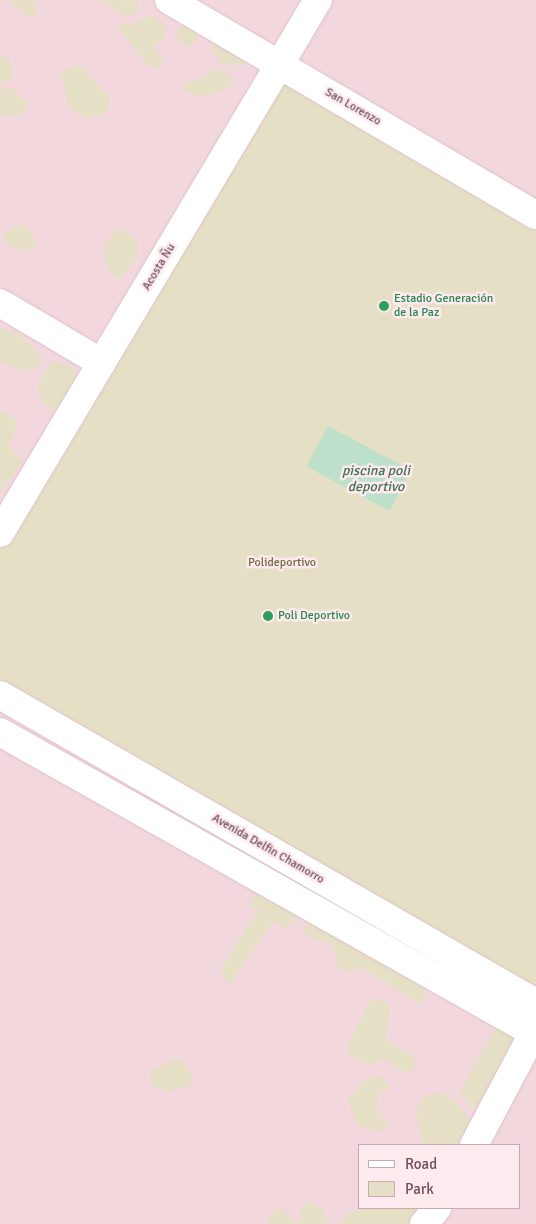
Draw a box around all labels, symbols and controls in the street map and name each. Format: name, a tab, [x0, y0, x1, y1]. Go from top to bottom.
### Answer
street label: San Lorenzo	[322, 85, 384, 129]
street label: Acosta Ñu	[139, 241, 179, 293]
place label: Estadio Generación de la Paz	[394, 292, 493, 320]
marker: Estadio Generación de la Paz	[378, 300, 390, 312]
water label: piscina poli deportivo	[342, 463, 410, 496]
park label: Polideportivo	[248, 556, 316, 570]
place label: Poli Deportivo	[278, 609, 350, 623]
marker: Poli Deportivo	[262, 610, 274, 622]
street label: Avenida Delfin Chamorro	[209, 811, 327, 887]
legend	[358, 1144, 521, 1209]
text: Road	[405, 1155, 437, 1173]
text: Park	[405, 1180, 434, 1198]

